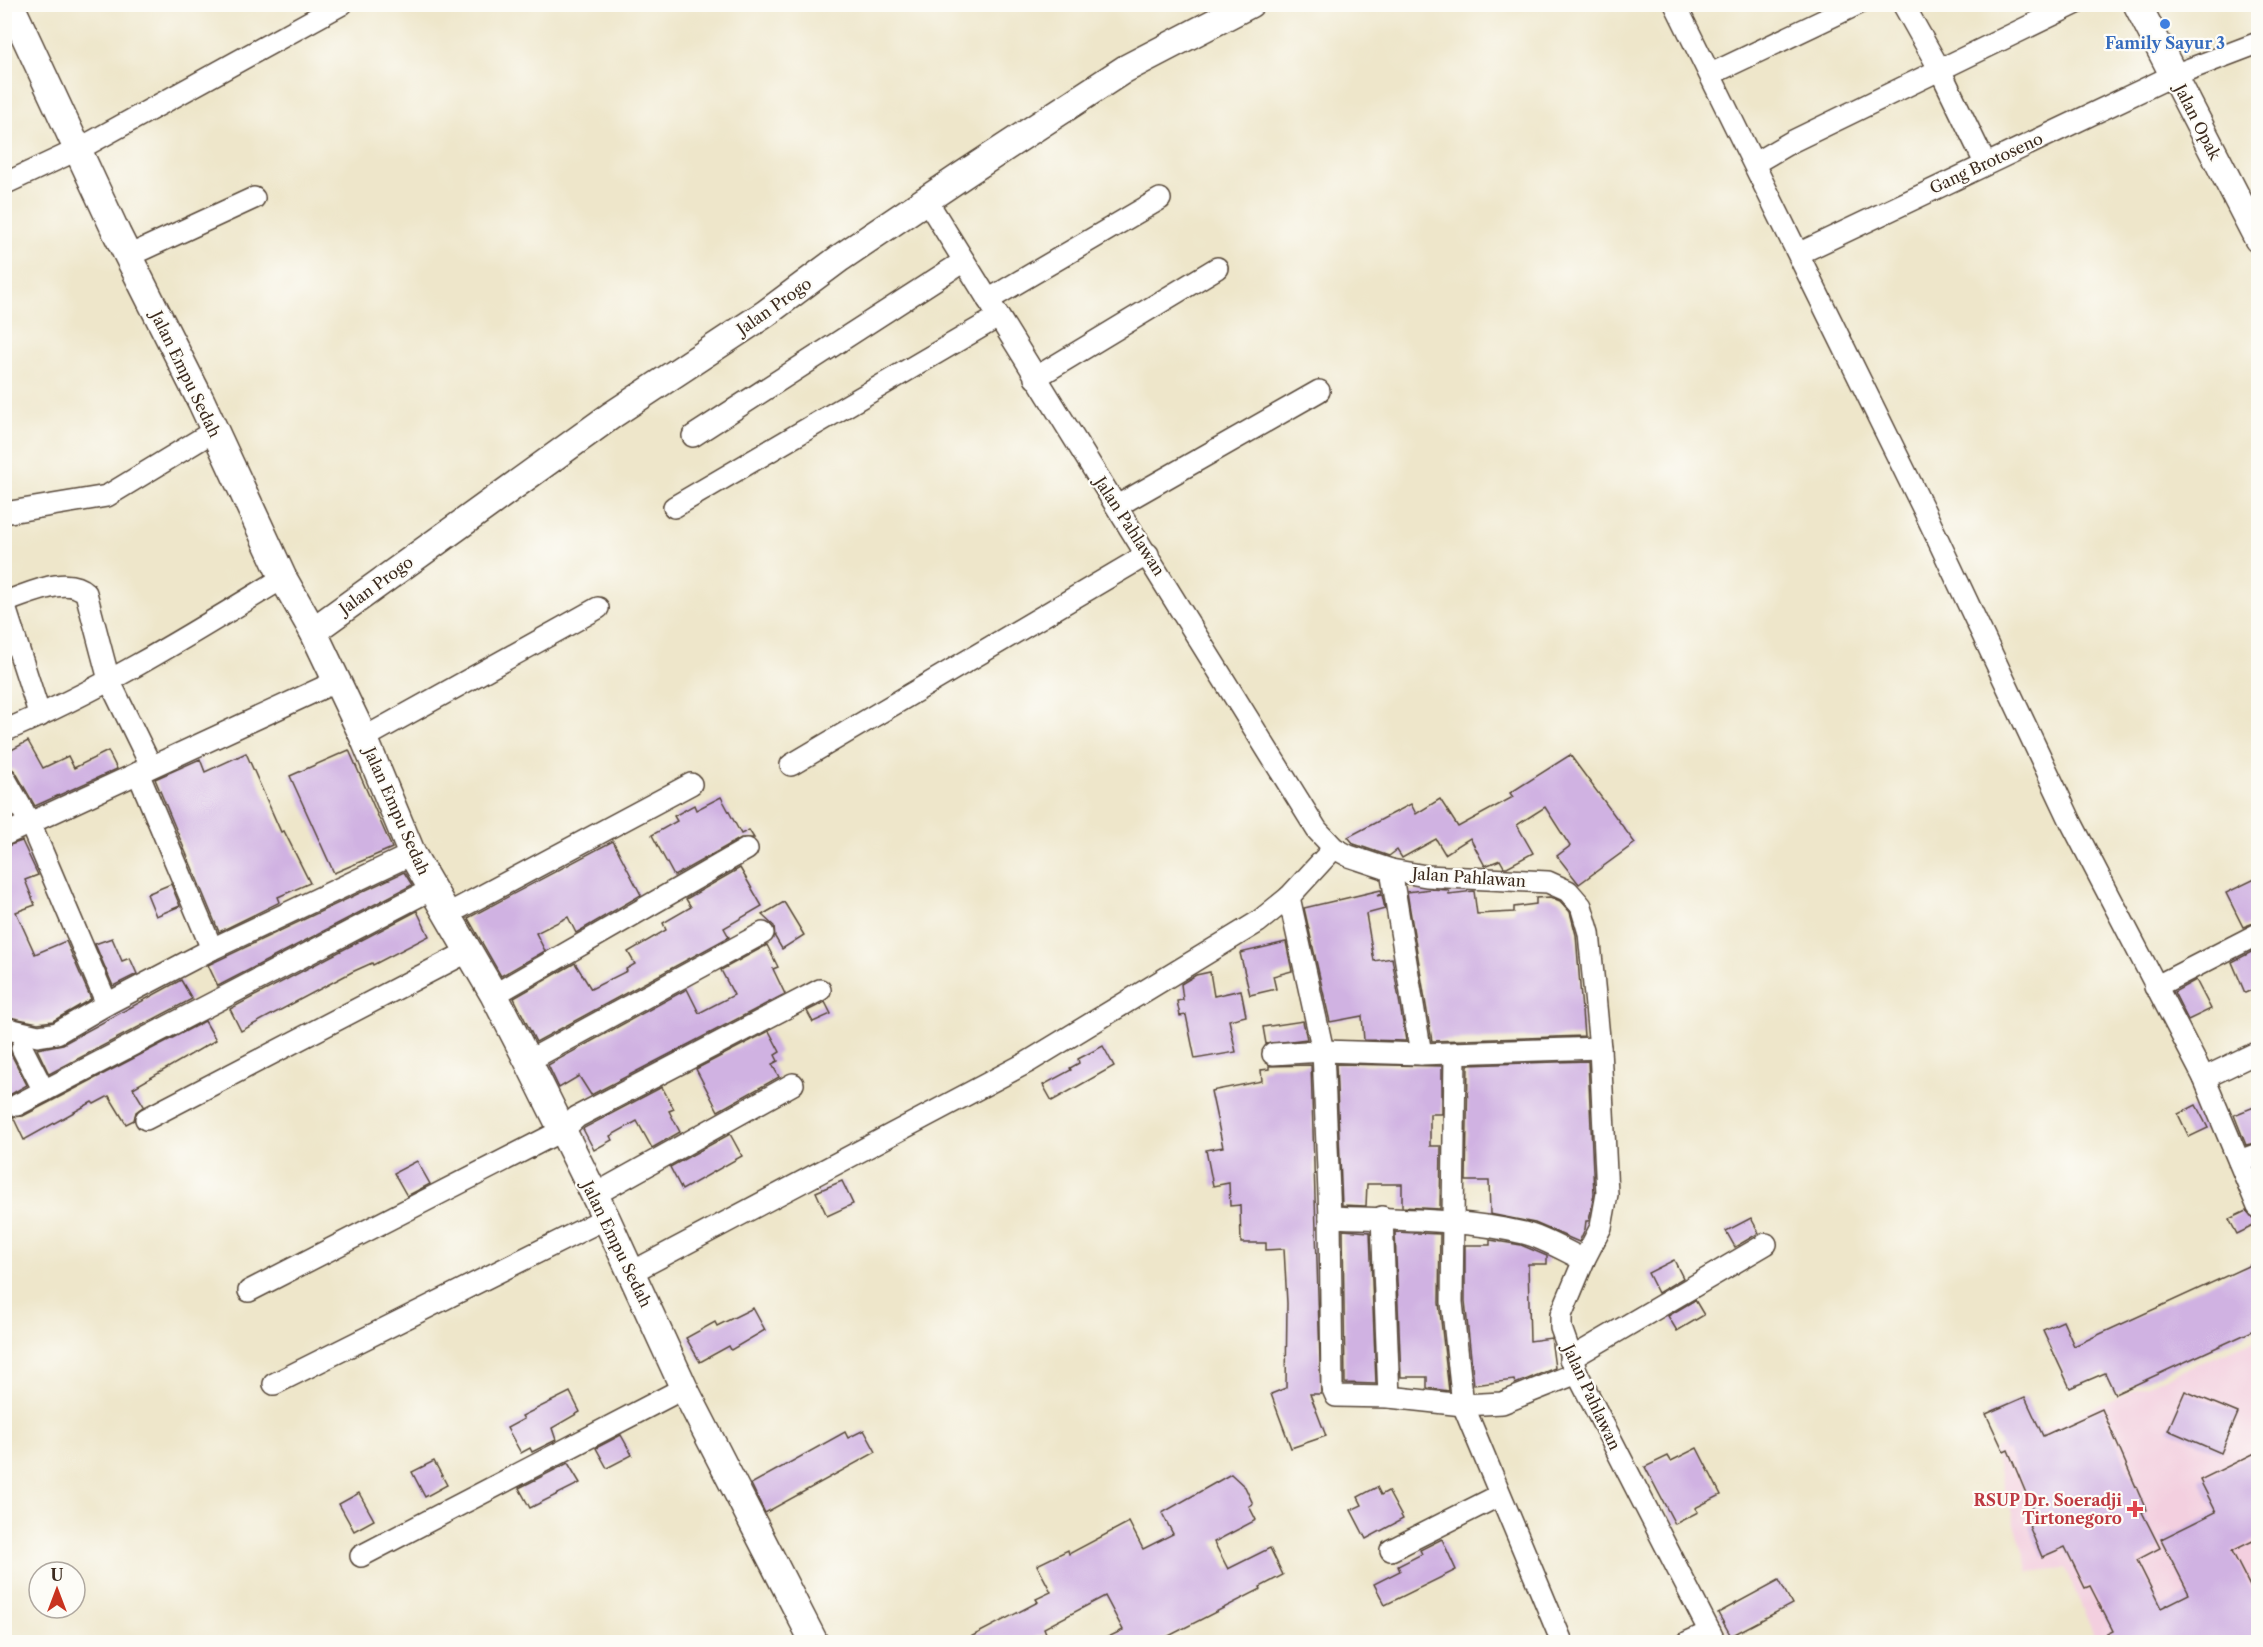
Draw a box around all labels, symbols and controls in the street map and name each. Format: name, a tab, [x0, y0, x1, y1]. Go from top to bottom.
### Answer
marker: Family Sayur 3	[2158, 17, 2172, 31]
place label: Family Sayur 3	[2105, 33, 2225, 53]
street label: Jalan Opak	[2169, 78, 2226, 164]
street label: Gang Brotoseno	[1926, 128, 2046, 198]
street label: Jalan Progo	[730, 273, 815, 341]
street label: Jalan Empu Sedah	[145, 305, 225, 440]
street label: Jalan Pahlawan	[1089, 470, 1169, 579]
street label: Jalan Progo	[333, 551, 417, 620]
street label: Jalan Empu Sedah	[359, 741, 434, 878]
street label: Jalan Pahlawan	[1408, 863, 1527, 891]
street label: Jalan Empu Sedah	[576, 1175, 656, 1310]
street label: Jalan Pahlawan	[1558, 1338, 1625, 1453]
place label: RSUP Dr. Soeradji Tirtonegoro	[1973, 1490, 2122, 1528]
marker: RSUP Dr. Soeradji Tirtonegoro	[2126, 1500, 2144, 1518]
north arrow	[27, 1560, 87, 1620]
text: U	[51, 1565, 64, 1585]

